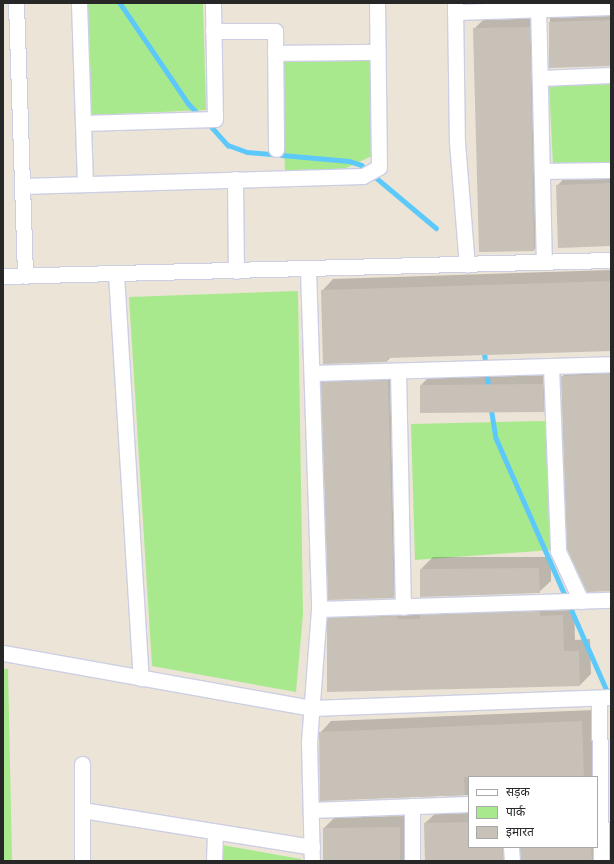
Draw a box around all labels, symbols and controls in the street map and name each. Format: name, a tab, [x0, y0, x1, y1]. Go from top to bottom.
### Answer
legend	[468, 776, 598, 848]
text: सड़क	[506, 784, 530, 800]
text: पार्क	[506, 804, 525, 820]
text: इमारत	[506, 824, 534, 840]

